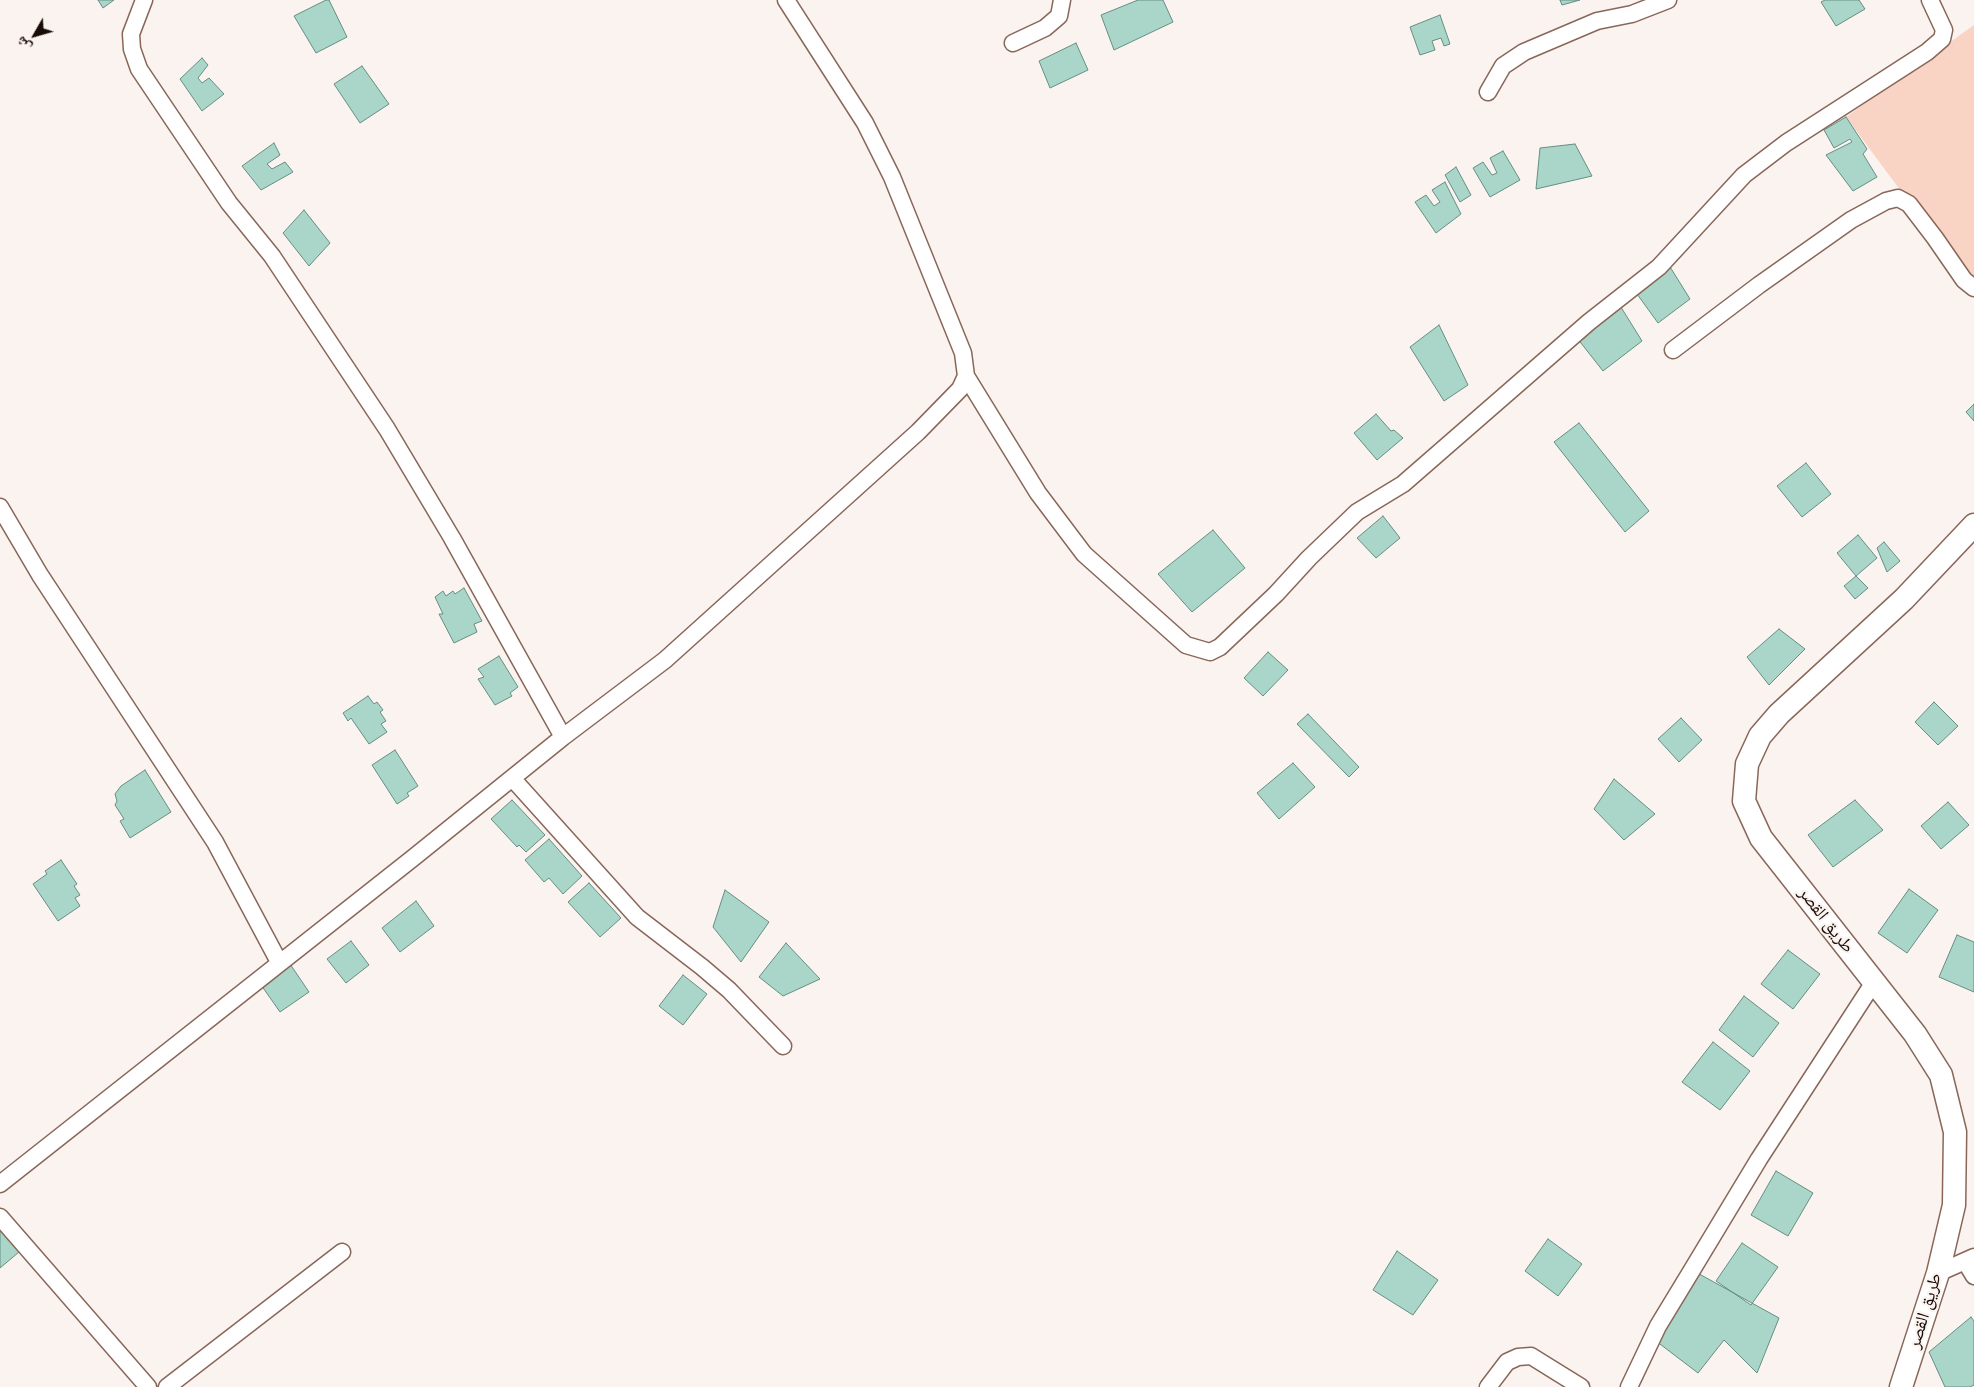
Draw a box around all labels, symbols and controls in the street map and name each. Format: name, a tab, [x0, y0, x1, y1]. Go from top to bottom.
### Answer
north arrow	[10, 10, 60, 60]
text: ش	[12, 33, 35, 56]
street label: طريق القصر	[1793, 883, 1859, 957]
street label: طريق القصر	[1903, 1271, 1947, 1351]

